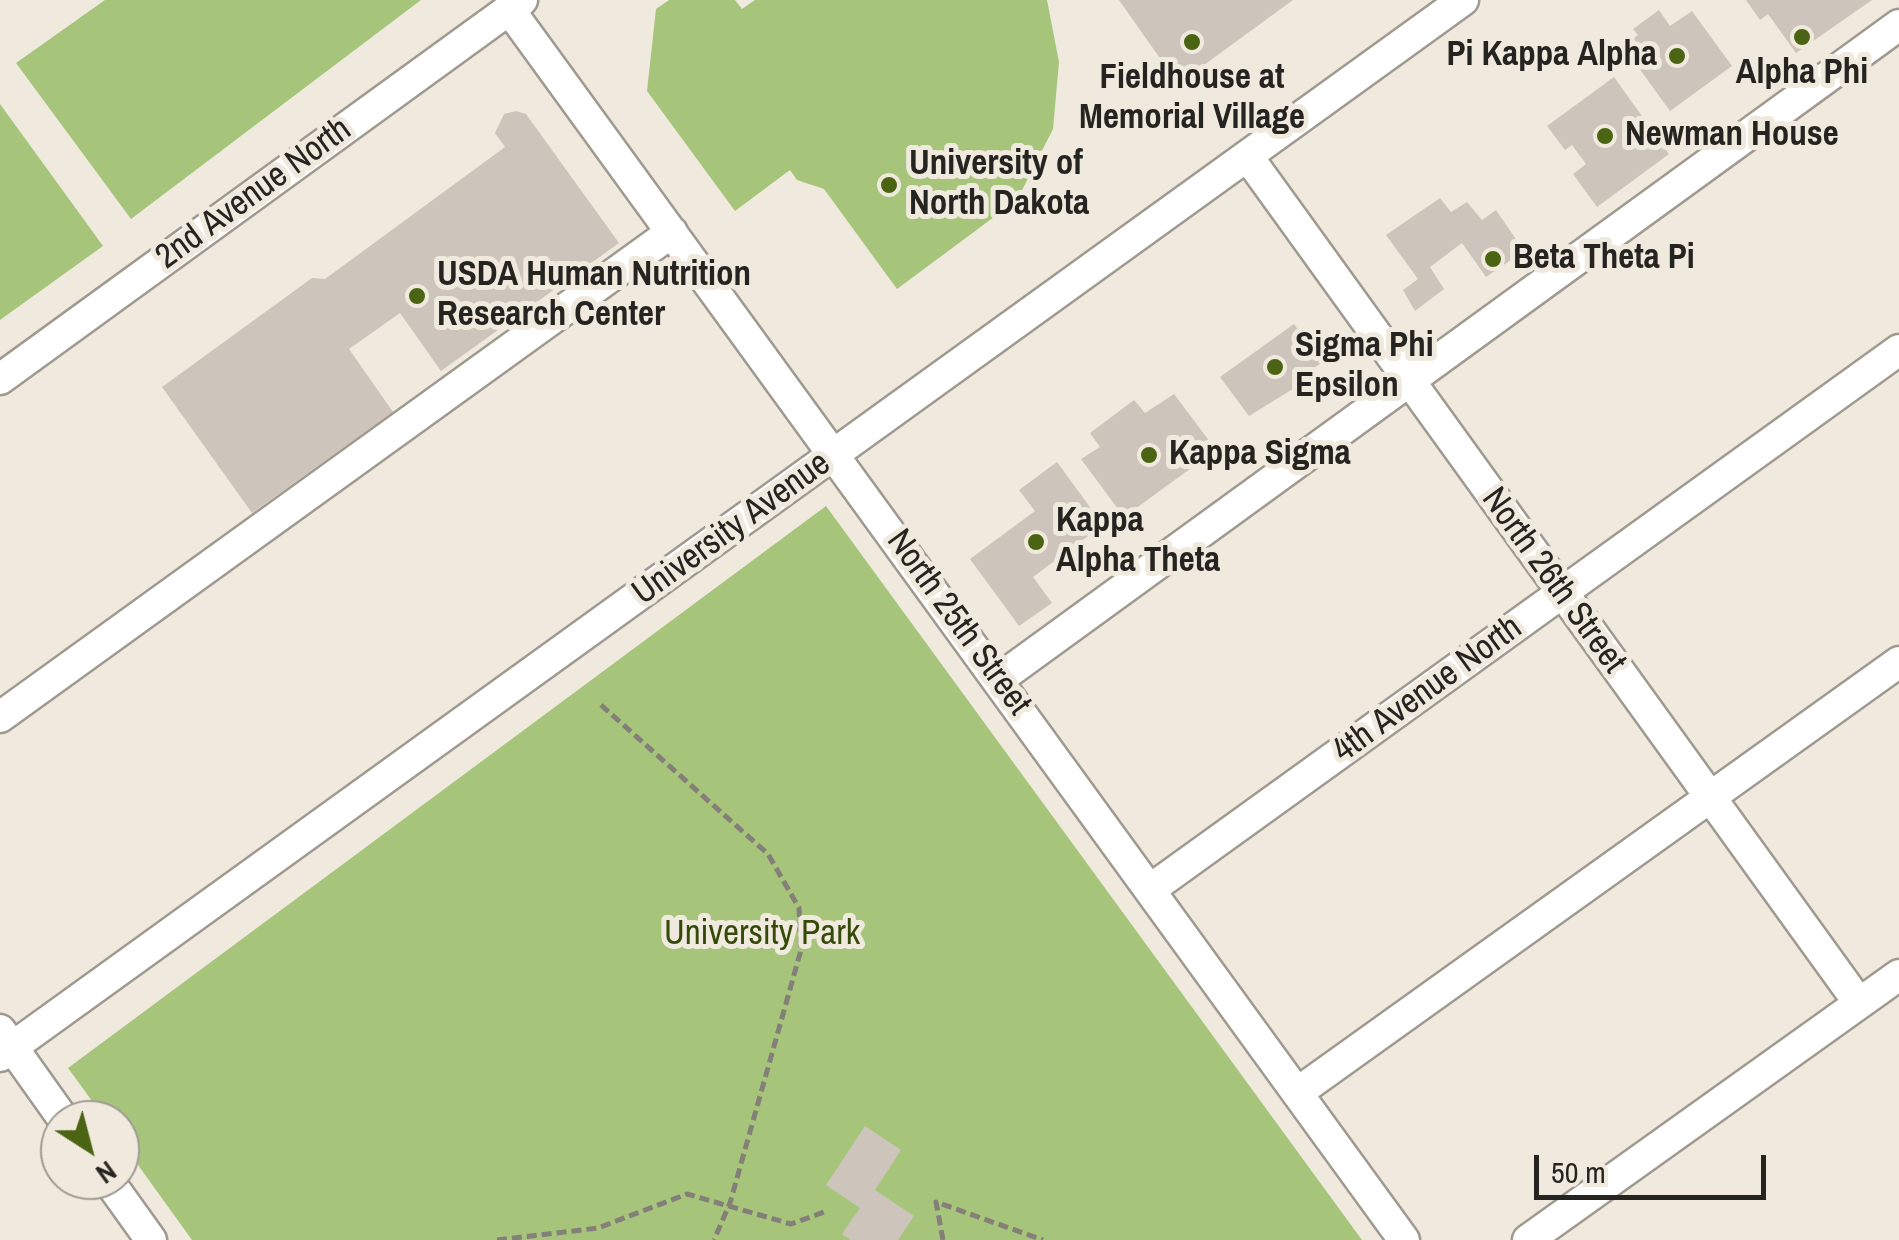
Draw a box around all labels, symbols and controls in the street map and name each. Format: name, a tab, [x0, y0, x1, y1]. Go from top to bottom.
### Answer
marker: Alpha Phi	[1791, 26, 1813, 48]
marker: Fieldhouse at Memorial Village	[1181, 31, 1203, 53]
place label: Pi Kappa Alpha	[1446, 35, 1657, 77]
marker: Pi Kappa Alpha	[1666, 45, 1688, 67]
place label: Alpha Phi	[1736, 53, 1868, 95]
place label: Fieldhouse at Memorial Village	[1079, 58, 1305, 140]
street label: 2nd Avenue North	[148, 109, 360, 279]
place label: Newman House	[1625, 115, 1839, 157]
marker: Newman House	[1594, 125, 1616, 147]
place label: University of North Dakota	[909, 144, 1089, 226]
marker: University of North Dakota	[878, 174, 900, 196]
place label: Beta Theta Pi	[1513, 238, 1695, 280]
marker: Beta Theta Pi	[1482, 248, 1504, 270]
place label: USDA Human Nutrition Research Center	[437, 255, 751, 337]
marker: USDA Human Nutrition Research Center	[406, 285, 428, 307]
place label: Sigma Phi Epsilon	[1295, 326, 1434, 408]
marker: Sigma Phi Epsilon	[1264, 356, 1286, 378]
place label: Kappa Sigma	[1169, 434, 1351, 476]
street label: University Avenue	[625, 443, 839, 615]
marker: Kappa Sigma	[1138, 444, 1160, 466]
street label: North 26th Street	[1472, 480, 1634, 682]
place label: Kappa Alpha Theta	[1056, 501, 1220, 583]
street label: North 25th Street	[877, 522, 1039, 724]
marker: Kappa Alpha Theta	[1025, 531, 1047, 553]
street label: 4th Avenue North	[1325, 608, 1531, 772]
park label: University Park	[664, 914, 860, 956]
north arrow	[40, 1100, 140, 1200]
scale bar	[1539, 1135, 1772, 1197]
text: N	[89, 1152, 124, 1193]
text: 50 m	[1551, 1152, 1606, 1192]

